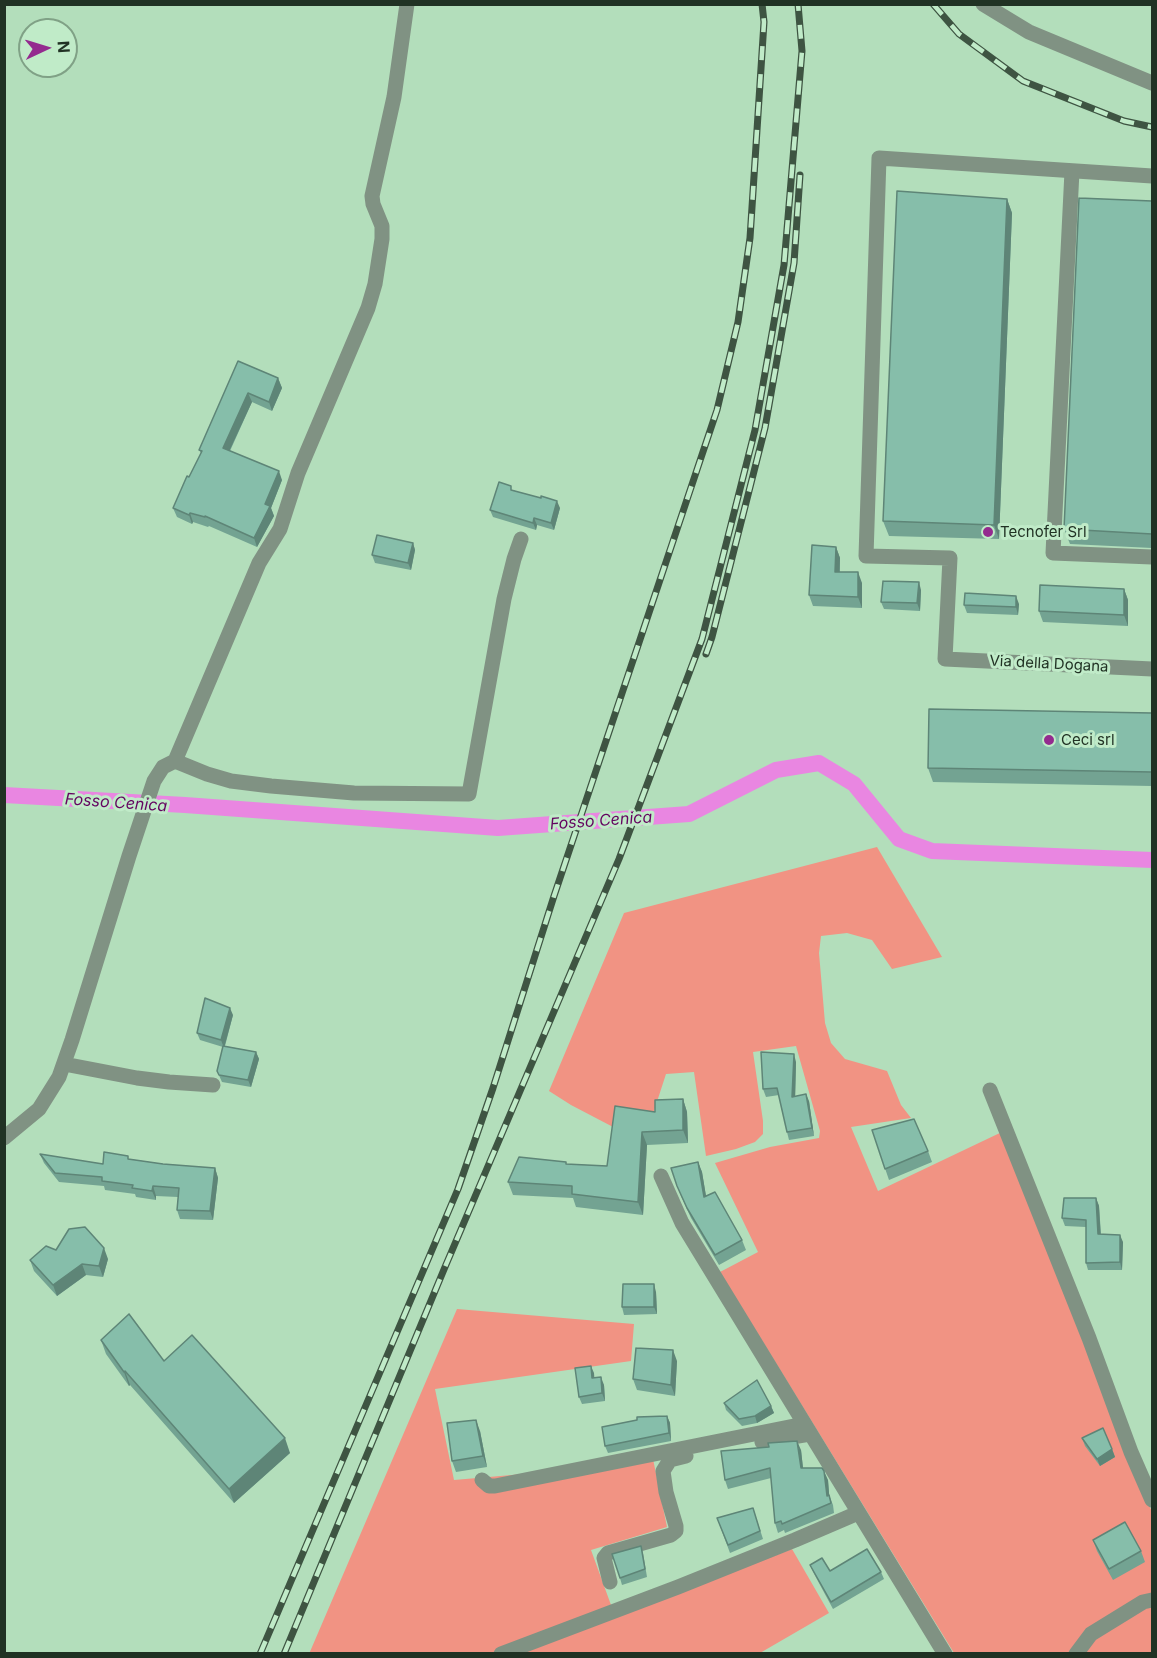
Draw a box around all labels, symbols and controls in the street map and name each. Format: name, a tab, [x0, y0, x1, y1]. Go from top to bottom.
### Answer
north arrow	[18, 18, 78, 78]
text: N	[54, 40, 74, 54]
place label: Tecnofer Srl	[1000, 523, 1087, 541]
marker: Tecnofer Srl	[981, 525, 995, 539]
street label: Via della Dogana	[989, 652, 1109, 676]
place label: Ceci srl	[1061, 731, 1115, 749]
marker: Ceci srl	[1042, 733, 1056, 747]
water label: Fosso Cenica	[64, 790, 168, 816]
water label: Fosso Cenica	[549, 808, 653, 834]

